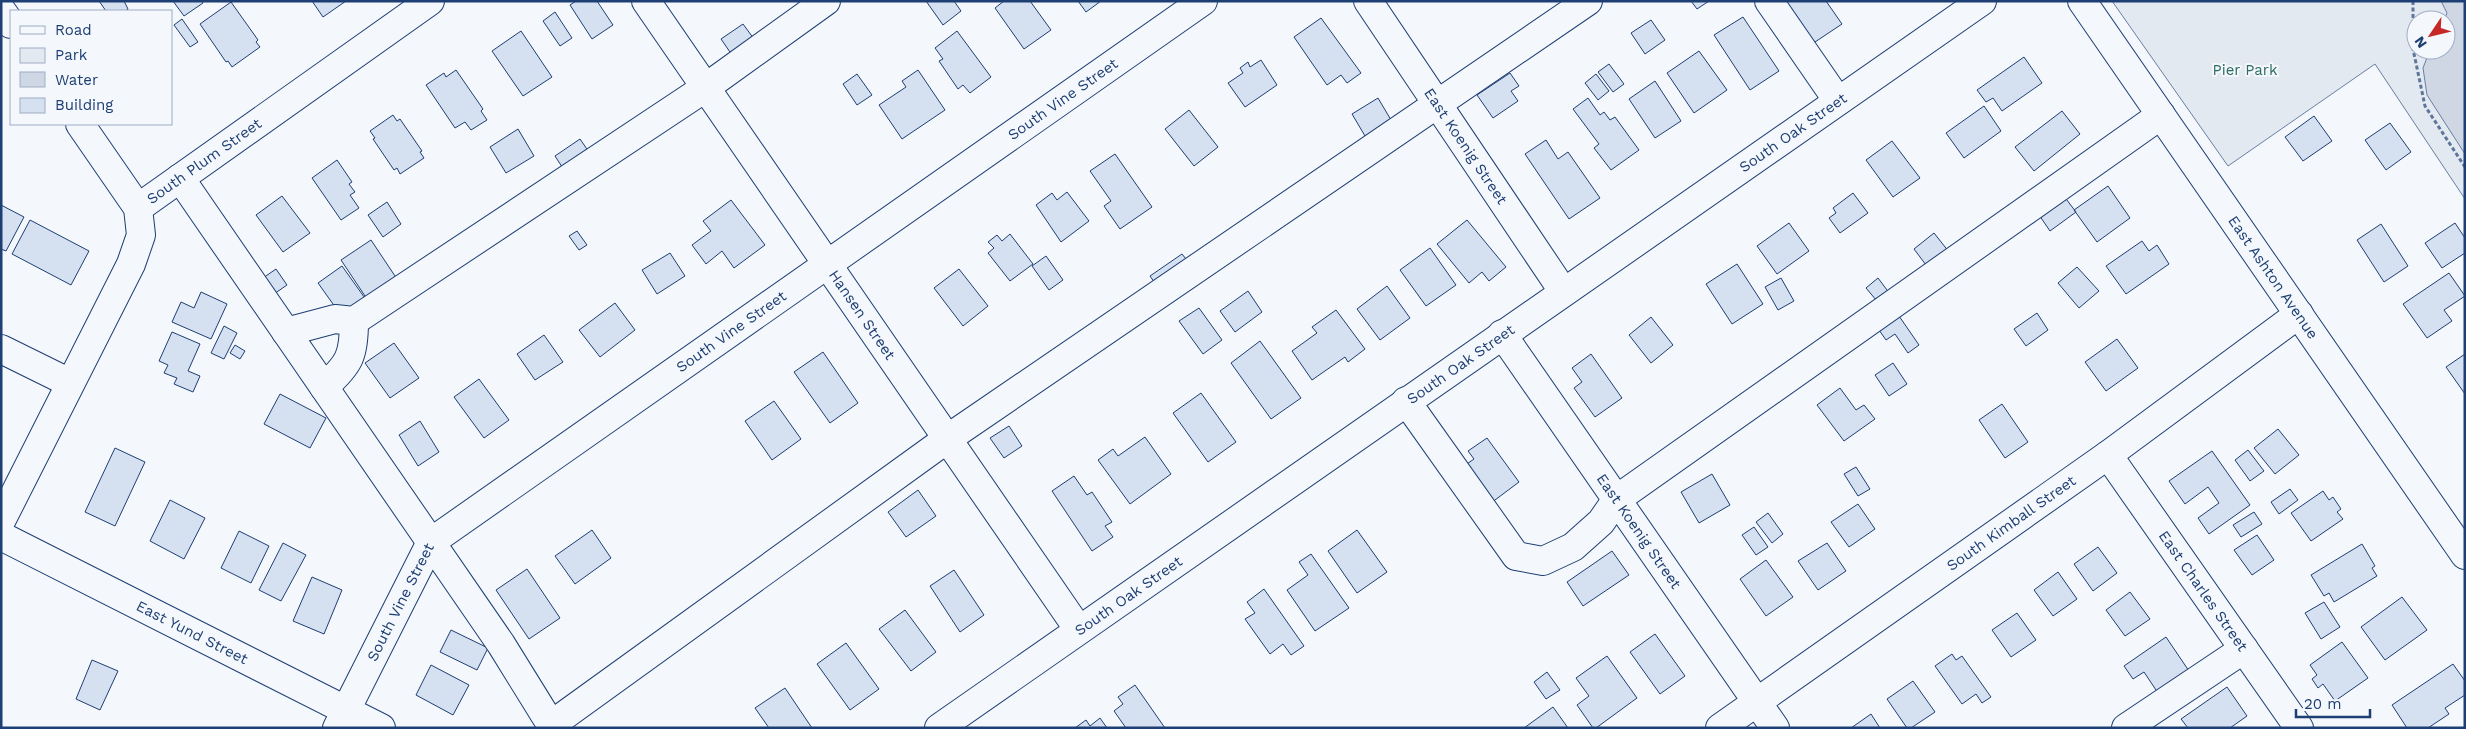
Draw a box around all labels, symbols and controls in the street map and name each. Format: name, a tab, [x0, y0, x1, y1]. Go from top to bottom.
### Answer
legend	[10, 10, 172, 125]
north arrow	[2406, 10, 2456, 60]
text: Road	[55, 21, 92, 39]
text: N	[2411, 34, 2430, 51]
text: Park	[55, 46, 88, 64]
street label: South Vine Street	[1004, 54, 1122, 144]
park label: Pier Park	[2213, 61, 2278, 79]
text: Water	[55, 71, 98, 89]
street label: East Koenig Street	[1420, 85, 1511, 208]
street label: South Oak Street	[1736, 89, 1851, 176]
text: Building	[55, 96, 113, 114]
street label: South Plum Street	[143, 114, 265, 208]
street label: East Ashton Avenue	[2224, 212, 2322, 343]
street label: Hansen Street	[825, 267, 900, 364]
street label: South Vine Street	[673, 287, 790, 376]
street label: South Oak Street	[1404, 320, 1519, 408]
street label: East Koenig Street	[1593, 470, 1685, 593]
street label: South Kimball Street	[1943, 471, 2080, 575]
street label: East Charles Street	[2155, 527, 2252, 655]
street label: South Vine Street	[363, 539, 438, 664]
street label: South Oak Street	[1071, 552, 1186, 640]
street label: East Yund Street	[133, 597, 252, 669]
scale bar	[2296, 686, 2370, 718]
text: 20 m	[2304, 695, 2342, 713]

